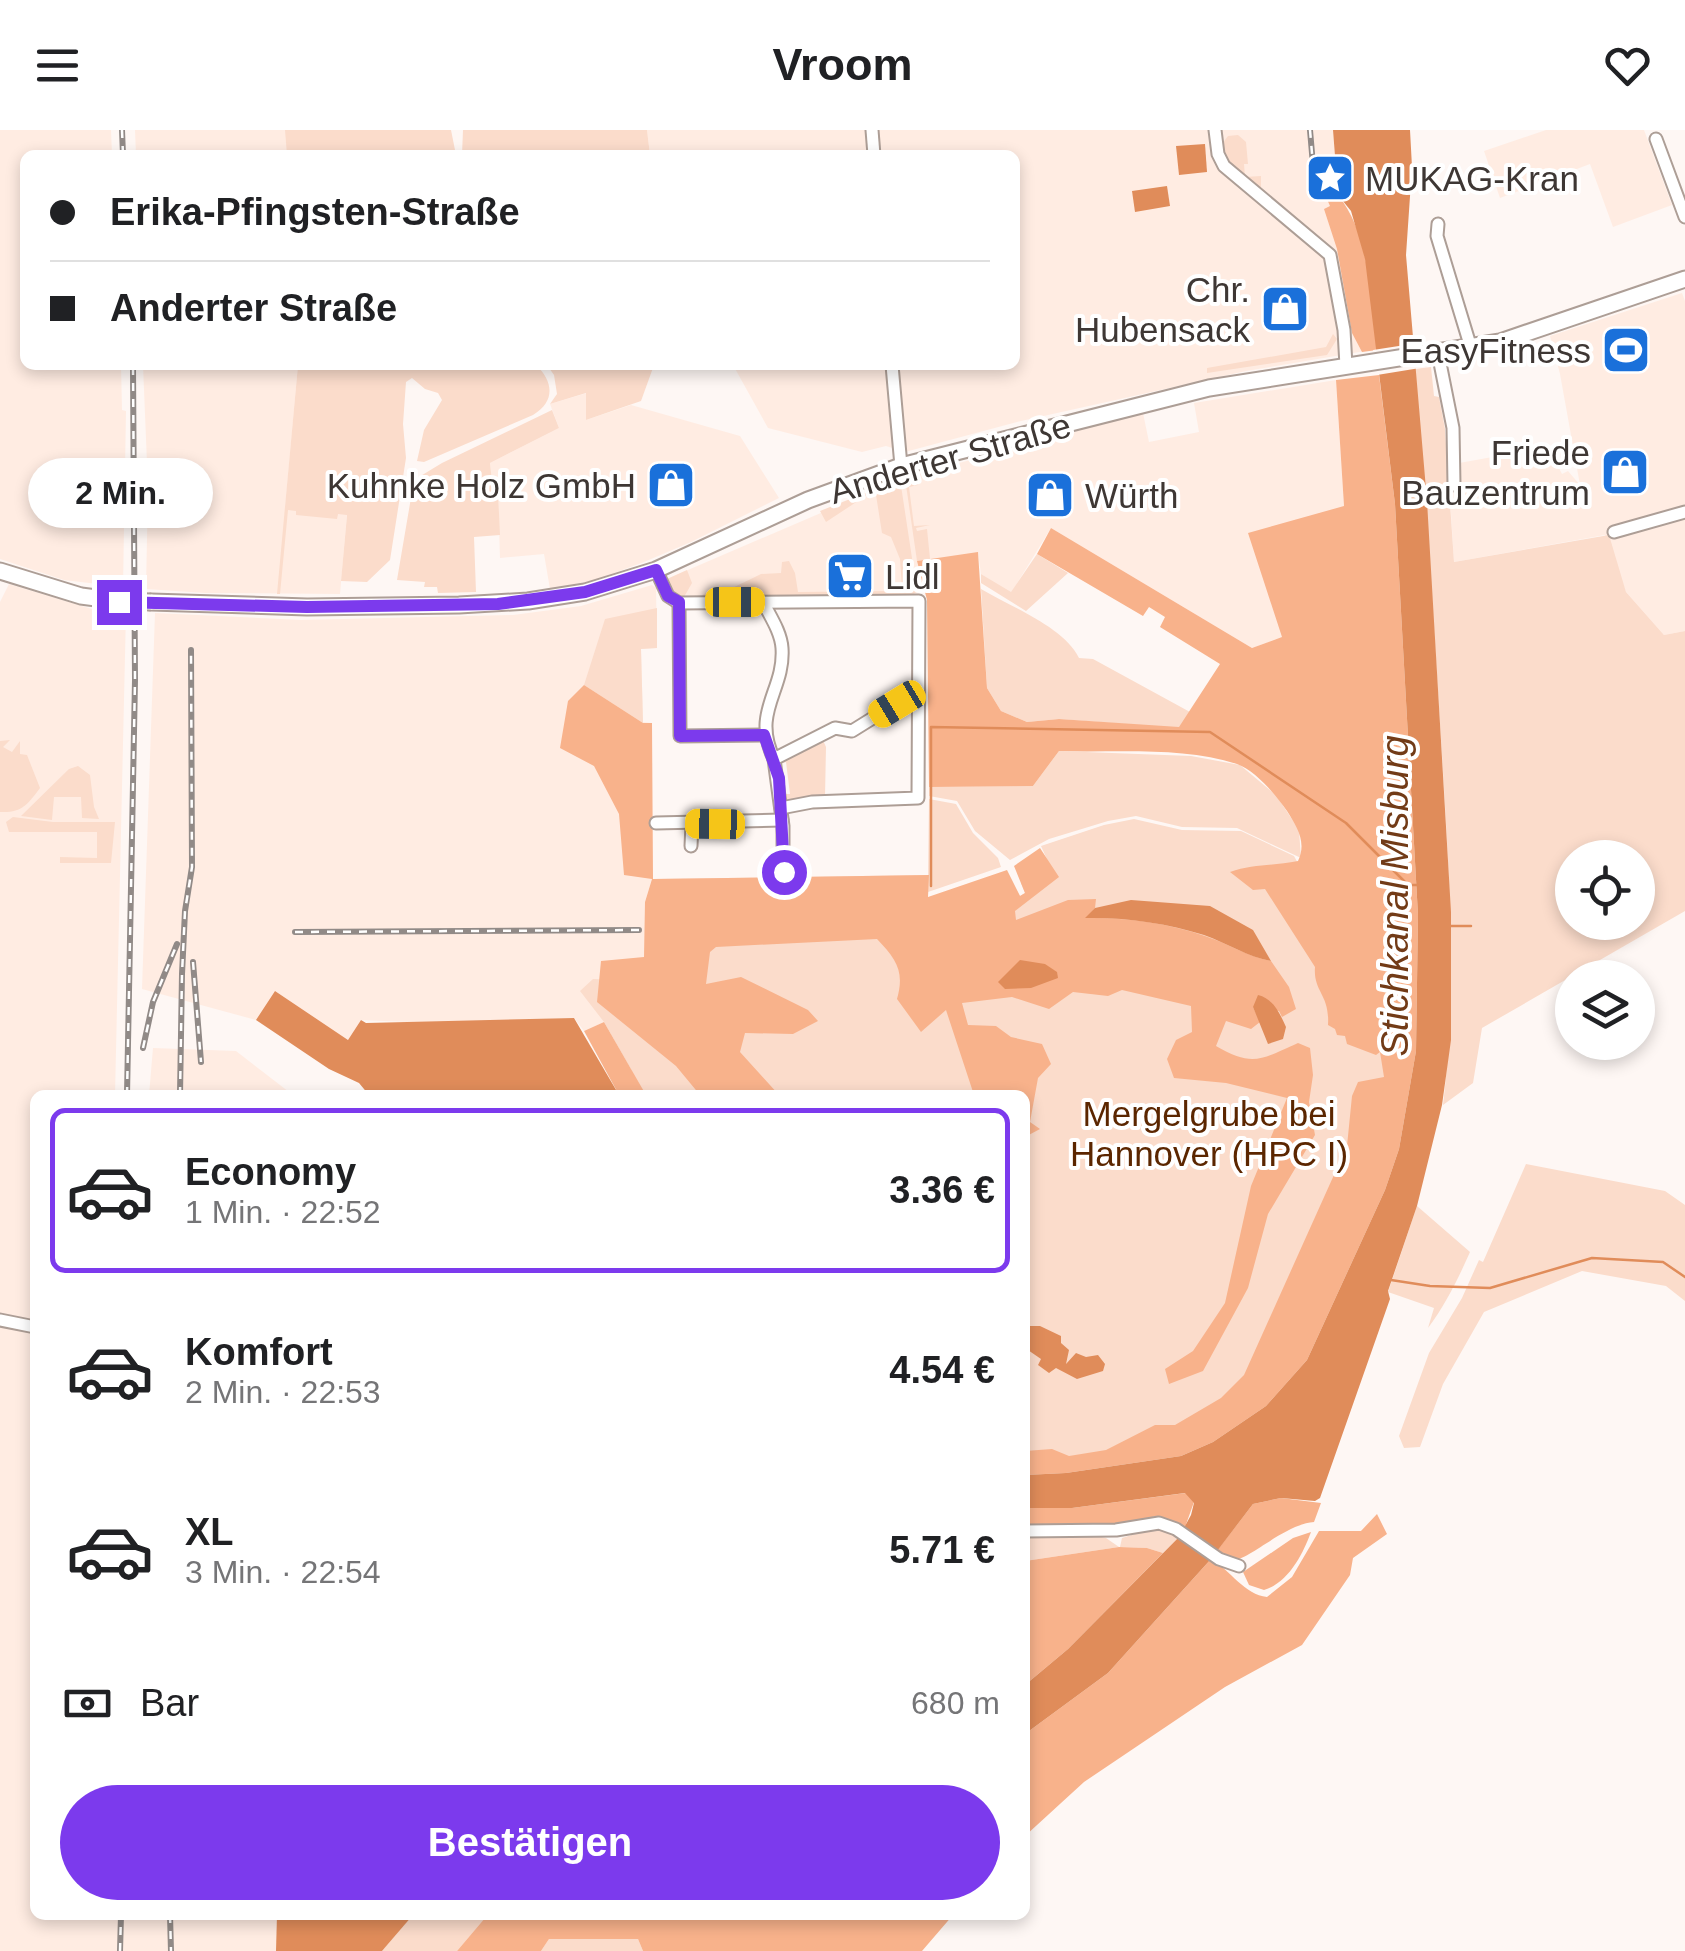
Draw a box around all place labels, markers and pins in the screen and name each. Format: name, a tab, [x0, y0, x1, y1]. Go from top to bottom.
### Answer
place icon: MUKAG-Kran	[1304, 152, 1356, 204]
place label: MUKAG-Kran	[1365, 159, 1579, 198]
place label: Chr. Hubensack	[1075, 270, 1250, 349]
shop icon: Chr. Hubensack	[1259, 283, 1311, 335]
sports icon: EasyFitness	[1600, 324, 1652, 376]
place label: EasyFitness	[1400, 331, 1591, 370]
place label: Friede Bauzentrum	[1401, 433, 1590, 512]
shop icon: Friede Bauzentrum	[1599, 446, 1651, 498]
shop icon: Kuhnke Holz GmbH	[645, 459, 697, 511]
place label: Kuhnke Holz GmbH	[327, 466, 636, 505]
shop icon: Würth	[1024, 469, 1076, 521]
place label: Würth	[1085, 476, 1178, 515]
supermarket icon: Lidl	[824, 550, 876, 602]
place label: Lidl	[885, 557, 939, 596]

